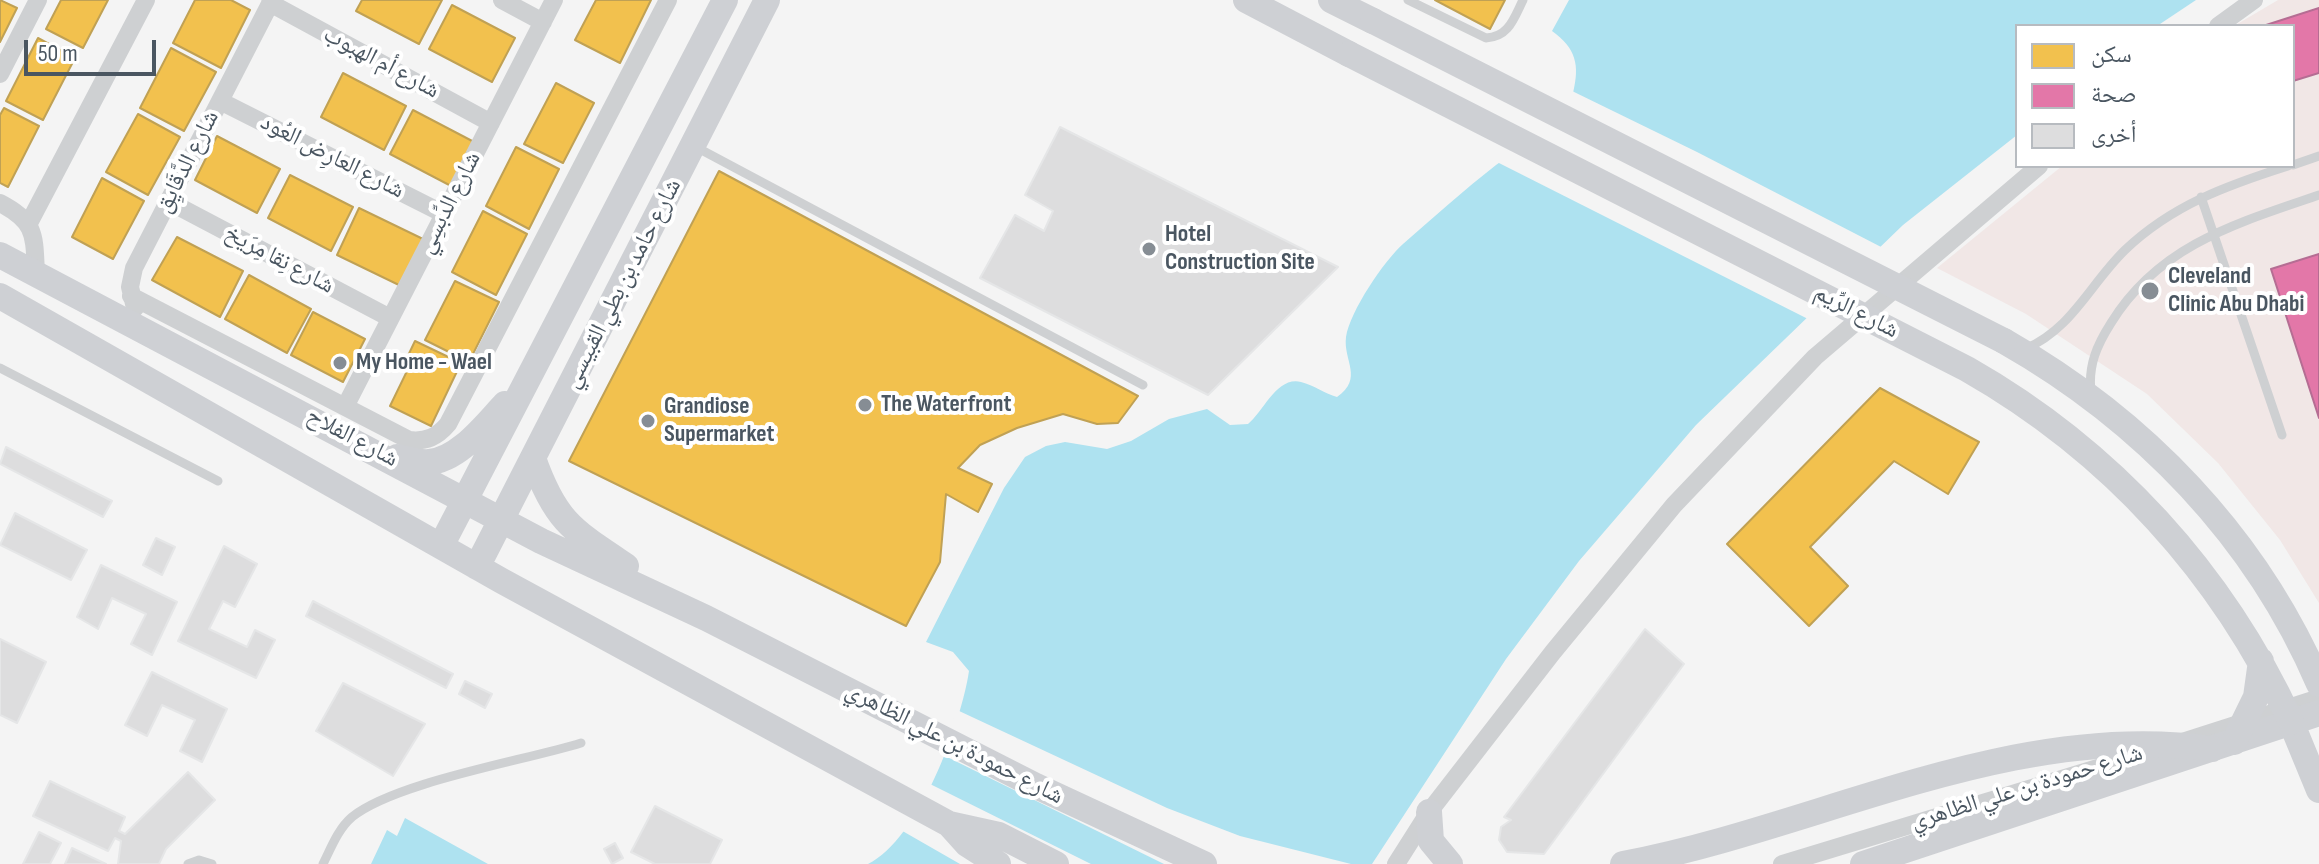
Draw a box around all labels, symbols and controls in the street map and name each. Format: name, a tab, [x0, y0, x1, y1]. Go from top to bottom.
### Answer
street label: شارع أم الهبوب	[318, 20, 444, 106]
scale bar	[28, 24, 160, 74]
legend	[2015, 24, 2295, 168]
text: 50 m	[38, 39, 78, 68]
text: سكن	[2091, 40, 2132, 69]
text: صحة	[2091, 80, 2137, 109]
street label: شارع الدَّقَايِق	[150, 106, 226, 218]
street label: شارع العارِض العُود	[255, 108, 409, 206]
text: أخرى	[2091, 120, 2137, 149]
street label: شارع الدِّبسِي	[412, 147, 488, 259]
street label: شارع حامد بن بطي القبيسي	[558, 174, 688, 394]
street label: شارع نِقا مِرَيخ	[219, 219, 339, 301]
place label: Hotel Construction Site	[1165, 221, 1315, 277]
marker: Hotel Construction Site	[1140, 240, 1158, 258]
place label: Cleveland Clinic Abu Dhabi	[2168, 263, 2304, 319]
street label: شارع الرِّيم	[1809, 279, 1903, 345]
marker: Cleveland Clinic Abu Dhabi	[2139, 280, 2161, 302]
place label: My Home - Wael	[356, 349, 492, 377]
marker: My Home - Wael	[331, 354, 349, 372]
place label: The Waterfront	[881, 391, 1011, 419]
place label: Grandiose Supermarket	[664, 393, 774, 449]
marker: The Waterfront	[856, 396, 874, 414]
street label: شارع الفلاح	[301, 402, 403, 474]
marker: Grandiose Supermarket	[639, 412, 657, 430]
street label: شارع حمودة بن علي الظاهري	[840, 677, 1068, 811]
street label: شارع حمودة بن علي الظاهري	[1908, 739, 2146, 837]

